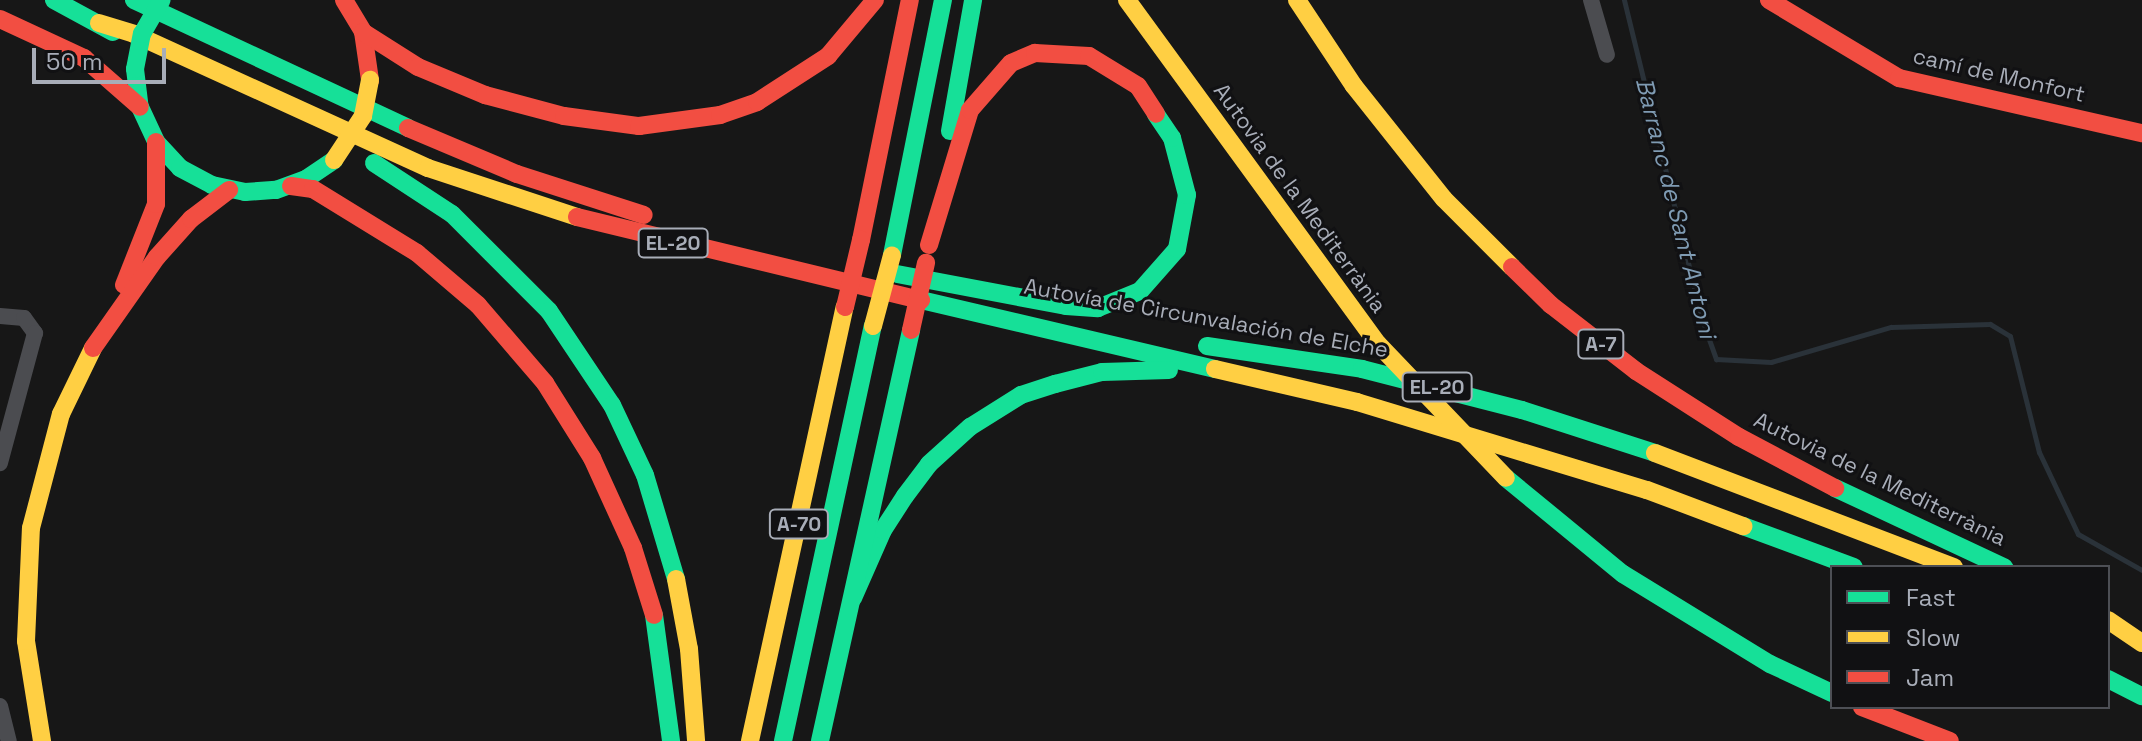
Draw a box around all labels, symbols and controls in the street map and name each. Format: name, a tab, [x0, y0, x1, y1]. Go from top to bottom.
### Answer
scale bar	[36, 32, 170, 82]
street label: camí de Monfort	[1910, 42, 2088, 108]
text: 50 m	[46, 46, 103, 77]
water label: Barranc de Sant Antoni	[1630, 75, 1722, 341]
street label: Autovia de la Mediterrània	[1208, 78, 1392, 318]
road number: EL-20	[637, 227, 709, 259]
street label: Autovía de Circunvalación de Elche	[1022, 273, 1390, 363]
road number: A-7	[1577, 328, 1625, 360]
road number: EL-20	[1401, 371, 1473, 403]
street label: Autovia de la Mediterrània	[1750, 406, 2010, 552]
road number: A-70	[767, 508, 831, 540]
legend	[1830, 565, 2110, 709]
text: Fast	[1906, 582, 1956, 613]
text: Slow	[1906, 622, 1960, 653]
text: Jam	[1906, 662, 1954, 693]

